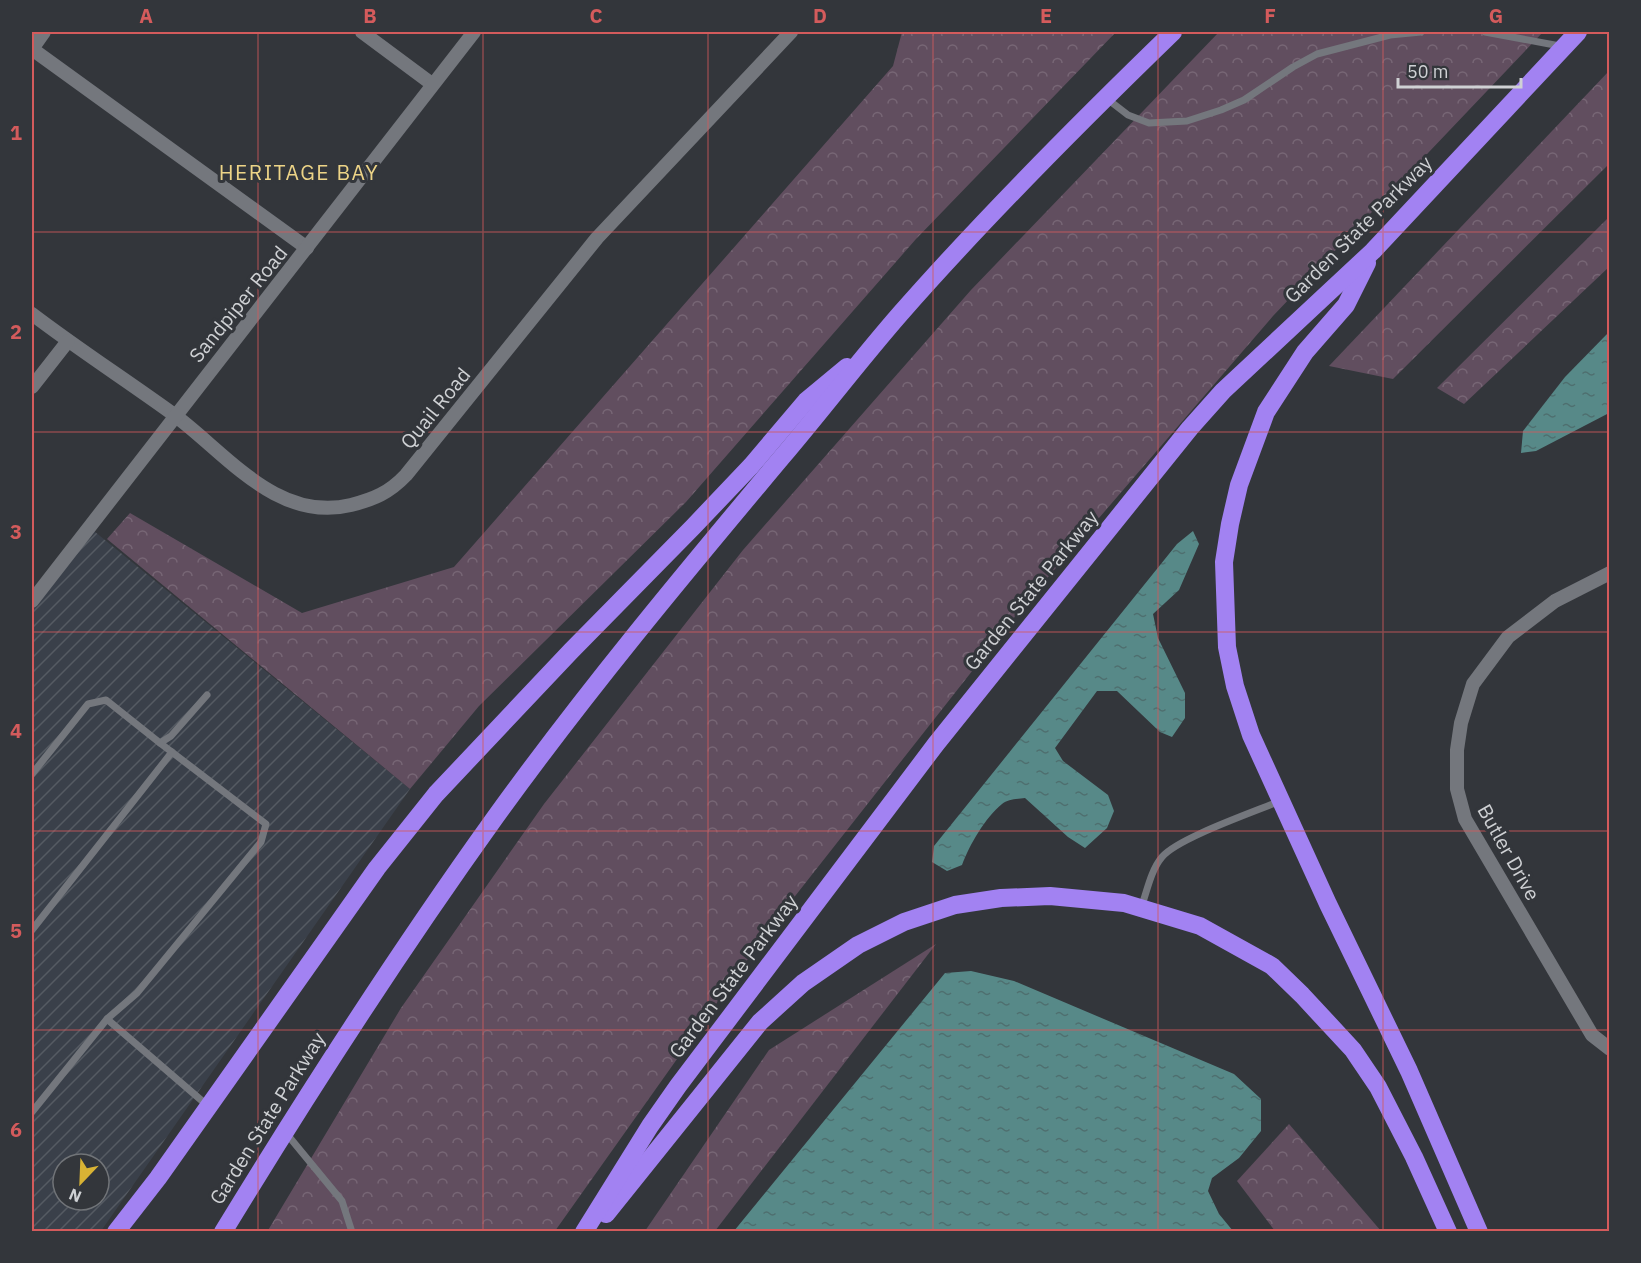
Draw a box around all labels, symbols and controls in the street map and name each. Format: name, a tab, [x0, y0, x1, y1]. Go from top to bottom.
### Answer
text: A	[139, 2, 153, 29]
text: B	[363, 2, 377, 29]
text: C	[589, 2, 603, 29]
text: D	[813, 2, 827, 29]
text: E	[1040, 2, 1052, 29]
text: F	[1264, 2, 1276, 29]
text: G	[1489, 2, 1503, 29]
scale bar	[1398, 51, 1521, 89]
text: 50 m	[1407, 60, 1449, 83]
text: 1	[10, 119, 22, 146]
street label: Garden State Parkway	[1278, 149, 1438, 309]
district label: HERITAGE BAY	[219, 158, 379, 186]
street label: Sandpiper Road	[183, 240, 293, 368]
text: 2	[10, 318, 22, 345]
street label: Quail Road	[394, 362, 476, 454]
street label: Garden State Parkway	[958, 504, 1104, 676]
text: 3	[10, 518, 22, 545]
text: 4	[10, 717, 22, 744]
street label: Butler Drive	[1471, 799, 1547, 905]
street label: Garden State Parkway	[662, 889, 804, 1063]
text: 5	[10, 917, 22, 944]
street label: Garden State Parkway	[203, 1027, 331, 1209]
text: 6	[10, 1116, 22, 1143]
north arrow	[51, 1152, 111, 1212]
text: N	[66, 1184, 84, 1207]

